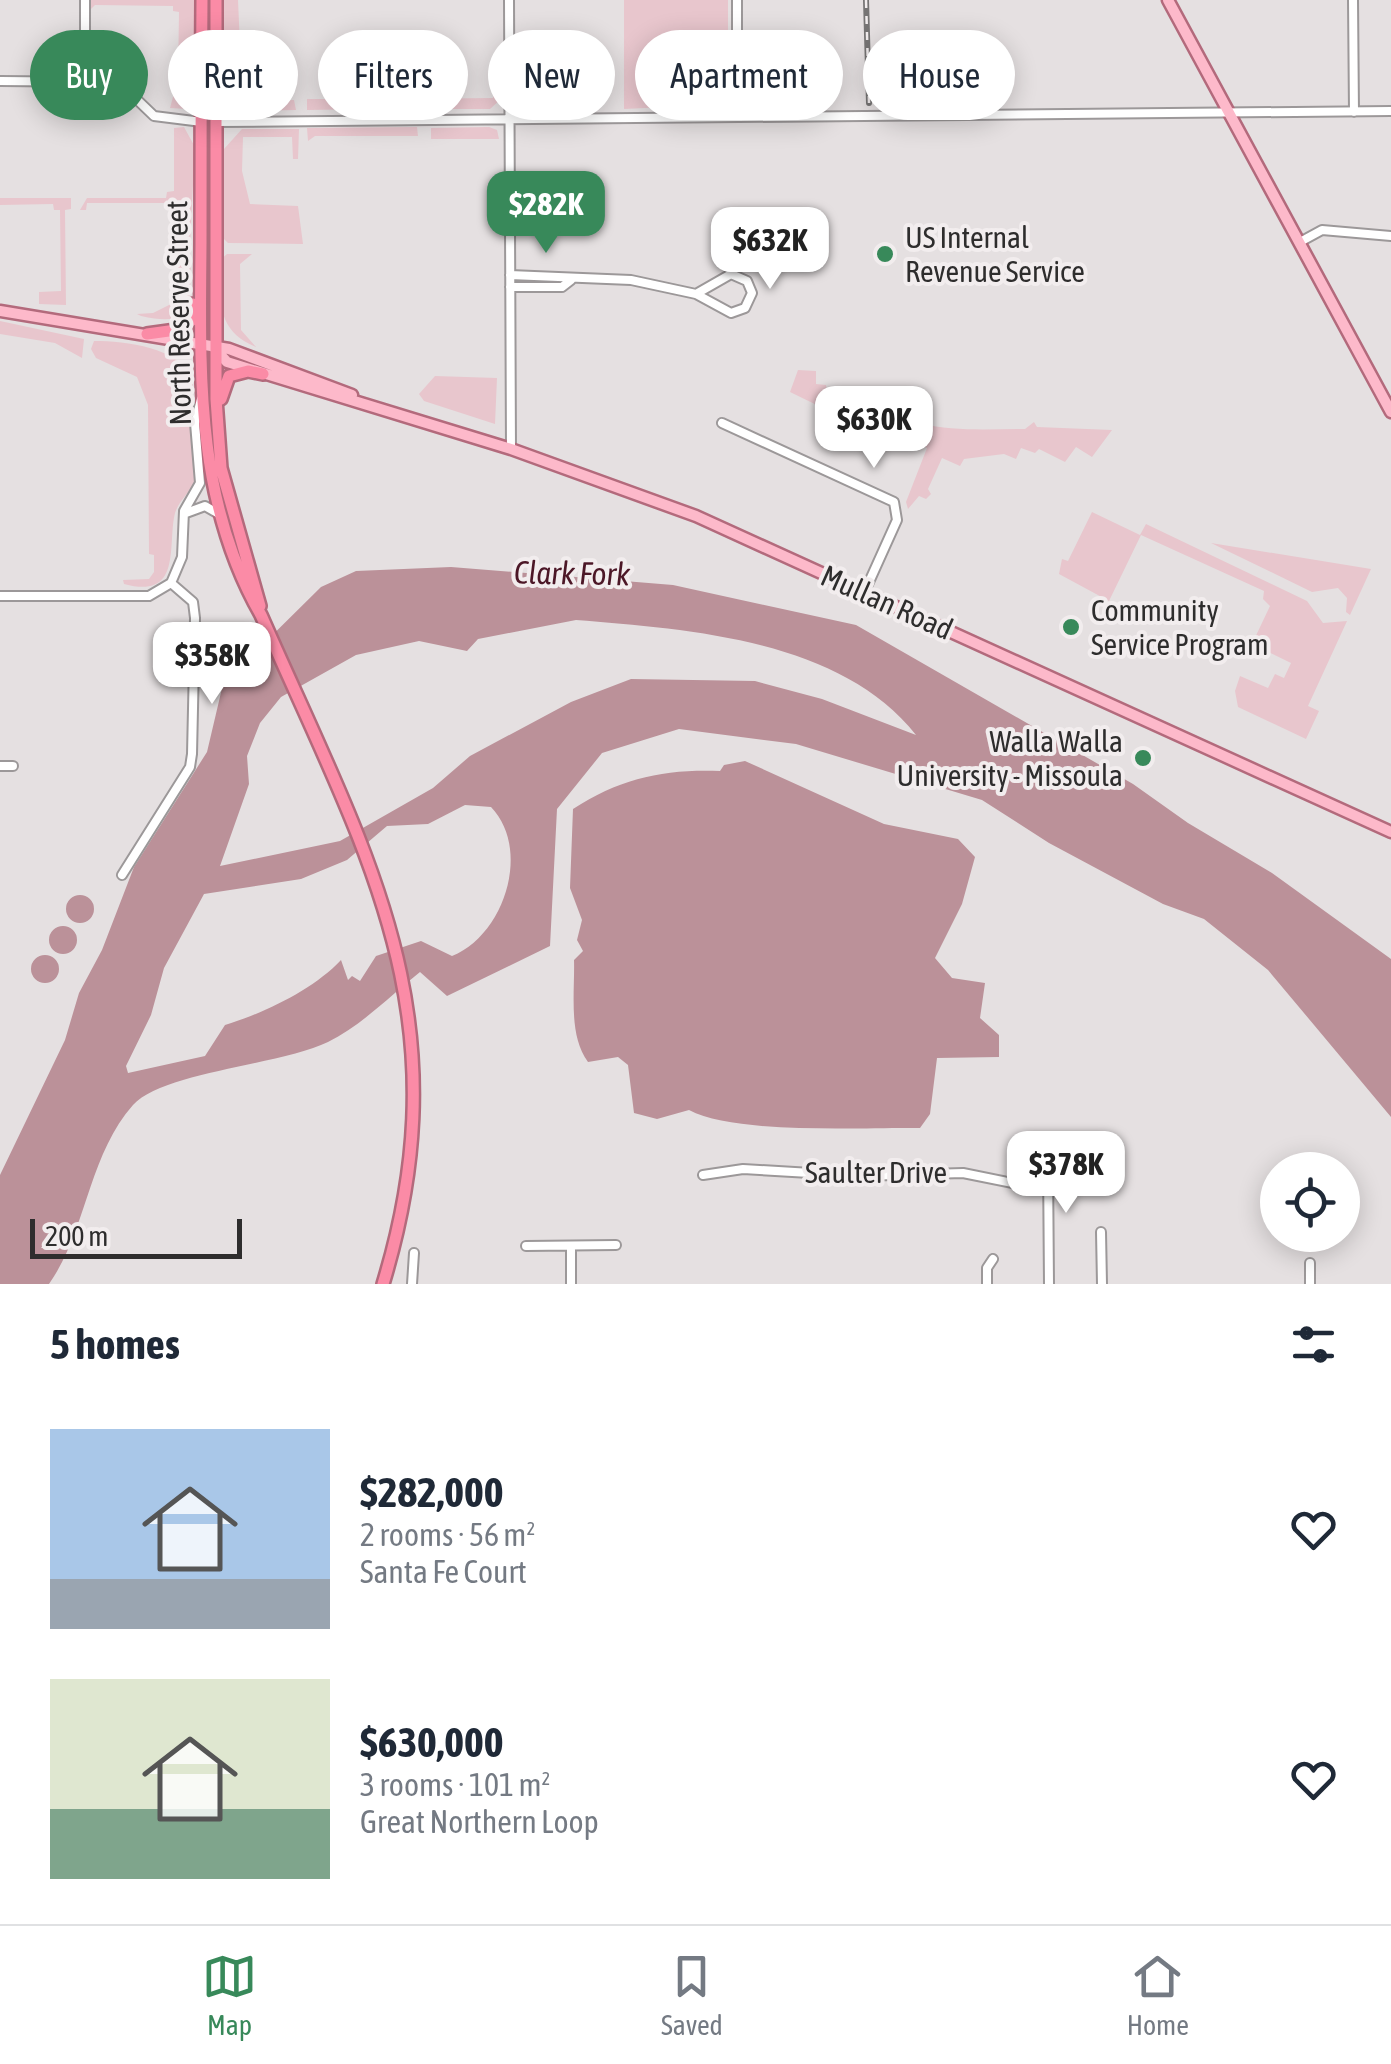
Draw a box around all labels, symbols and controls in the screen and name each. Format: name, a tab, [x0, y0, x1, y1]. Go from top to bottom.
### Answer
chip: Buy	[30, 30, 148, 120]
chip: Rent	[168, 30, 298, 120]
chip: Filters	[318, 30, 468, 120]
chip: New	[488, 30, 615, 120]
chip: Apartment	[635, 30, 843, 120]
chip: House	[863, 30, 1015, 120]
pin: $282K	[476, 171, 616, 256]
text: $282K	[509, 185, 583, 222]
street label: North Reserve Street	[159, 200, 197, 426]
pin: $632K	[700, 207, 840, 292]
place label: US Internal Revenue Service	[905, 220, 1085, 288]
text: $632K	[733, 221, 807, 258]
marker: US Internal Revenue Service	[874, 243, 896, 265]
pin: $630K	[804, 386, 944, 471]
text: $630K	[837, 400, 911, 437]
water label: Clark Fork	[514, 553, 631, 593]
street label: Mullan Road	[816, 558, 958, 646]
place label: Community Service Program	[1091, 593, 1269, 661]
marker: Community Service Program	[1060, 616, 1082, 638]
pin: $358K	[142, 622, 282, 707]
text: $358K	[175, 636, 249, 673]
place label: Walla Walla University - Missoula	[896, 724, 1123, 792]
marker: Walla Walla University - Missoula	[1132, 747, 1154, 769]
pin: $378K	[996, 1131, 1136, 1216]
text: $378K	[1029, 1145, 1103, 1182]
map controls	[1260, 1152, 1360, 1252]
button: locate	[1260, 1152, 1360, 1252]
street label: Saulter Drive	[805, 1155, 947, 1189]
scale bar	[30, 1214, 242, 1258]
text: 200 m	[45, 1220, 108, 1252]
icon: filters	[1286, 1317, 1341, 1372]
text: 5 homes	[50, 1320, 180, 1368]
text: $282,000	[360, 1468, 504, 1516]
icon: home	[130, 1469, 250, 1589]
icon: heart	[1286, 1502, 1341, 1557]
text: 2 rooms · 56 m²	[360, 1516, 535, 1553]
text: Santa Fe Court	[360, 1553, 527, 1590]
text: $630,000	[360, 1718, 504, 1766]
icon: home	[130, 1719, 250, 1839]
icon: heart	[1286, 1752, 1341, 1807]
text: 3 rooms · 101 m²	[360, 1766, 550, 1803]
text: Great Northern Loop	[360, 1803, 599, 1840]
tab: Map	[202, 1949, 257, 2041]
tab: Saved	[661, 1949, 723, 2041]
tab: Home	[1127, 1949, 1189, 2041]

